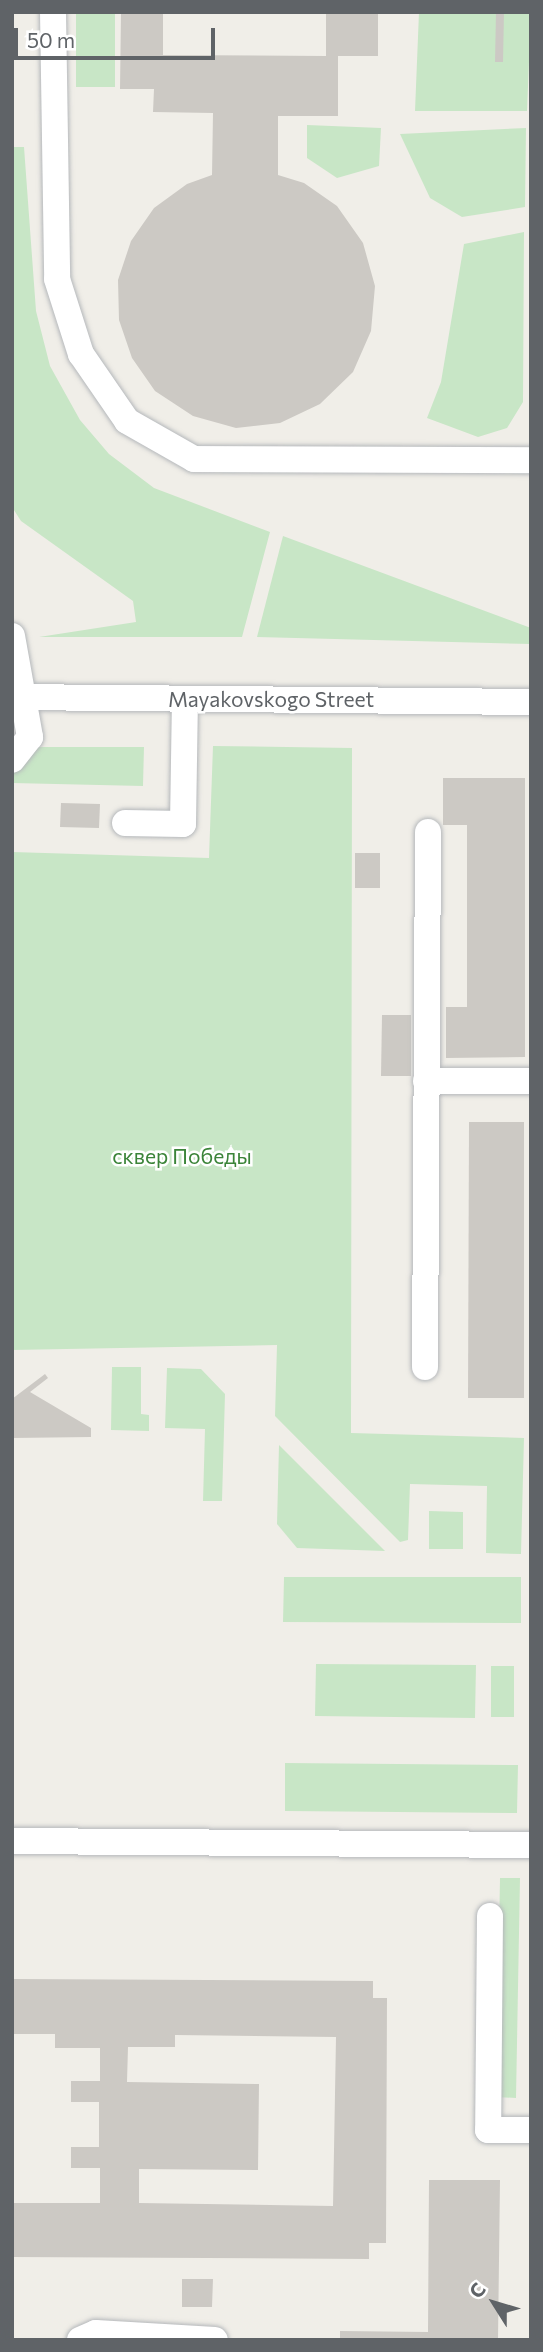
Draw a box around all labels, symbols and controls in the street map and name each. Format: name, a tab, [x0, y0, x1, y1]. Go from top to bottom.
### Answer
scale bar	[18, 14, 219, 58]
text: 50 m	[27, 27, 75, 52]
street label: Mayakovskogo Street	[168, 686, 374, 712]
park label: сквер Победы	[112, 1143, 252, 1169]
north arrow	[459, 2268, 529, 2338]
text: С	[464, 2278, 490, 2302]

